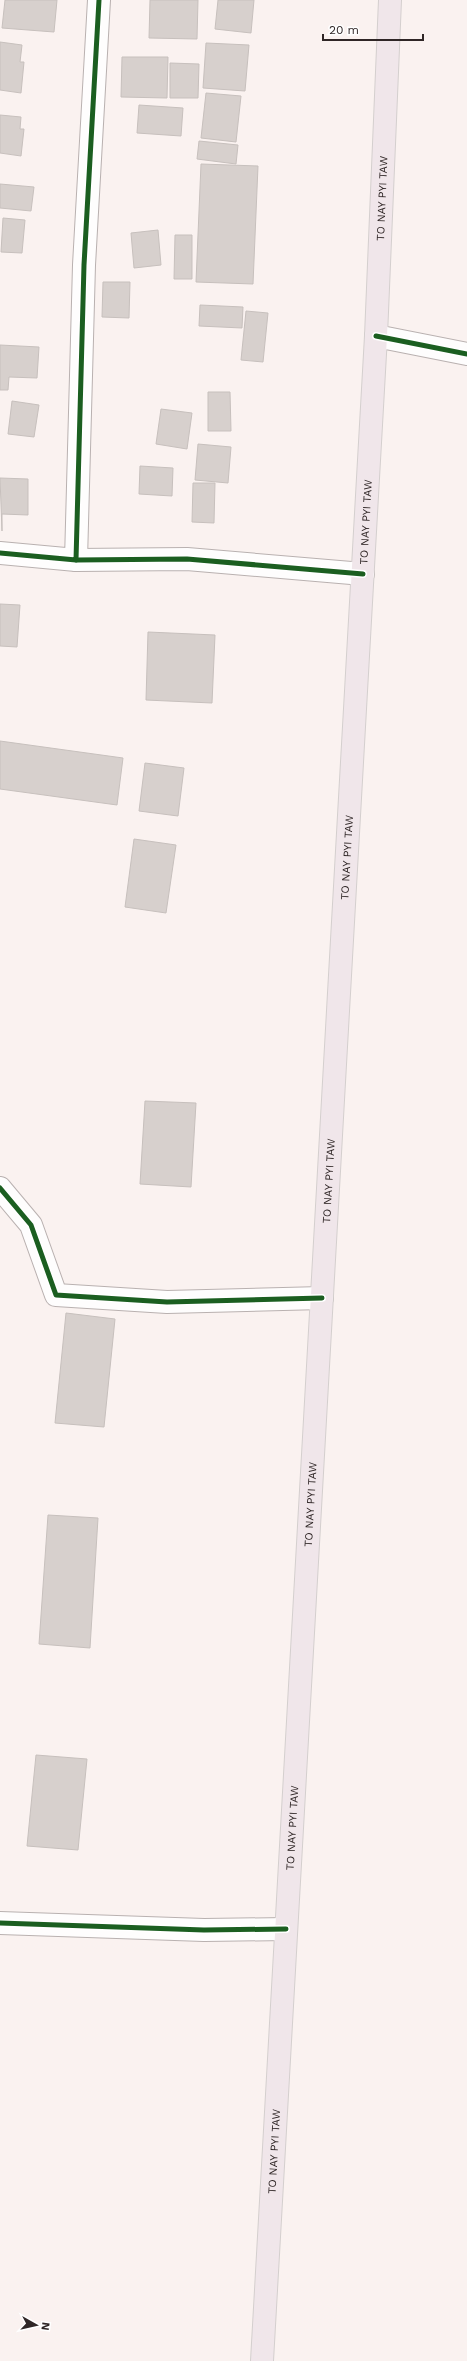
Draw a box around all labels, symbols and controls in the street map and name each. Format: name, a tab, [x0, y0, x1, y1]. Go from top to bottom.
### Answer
scale bar	[323, 16, 423, 42]
text: 20 m	[329, 23, 359, 37]
street label: TO NAY PYI TAW	[374, 155, 391, 241]
street label: TO NAY PYI TAW	[357, 479, 375, 565]
street label: TO NAY PYI TAW	[338, 814, 356, 900]
street label: TO NAY PYI TAW	[320, 1138, 338, 1224]
street label: TO NAY PYI TAW	[302, 1461, 320, 1547]
street label: TO NAY PYI TAW	[284, 1785, 301, 1871]
street label: TO NAY PYI TAW	[265, 2108, 283, 2194]
north arrow	[16, 2305, 56, 2345]
text: N	[38, 2321, 52, 2331]

